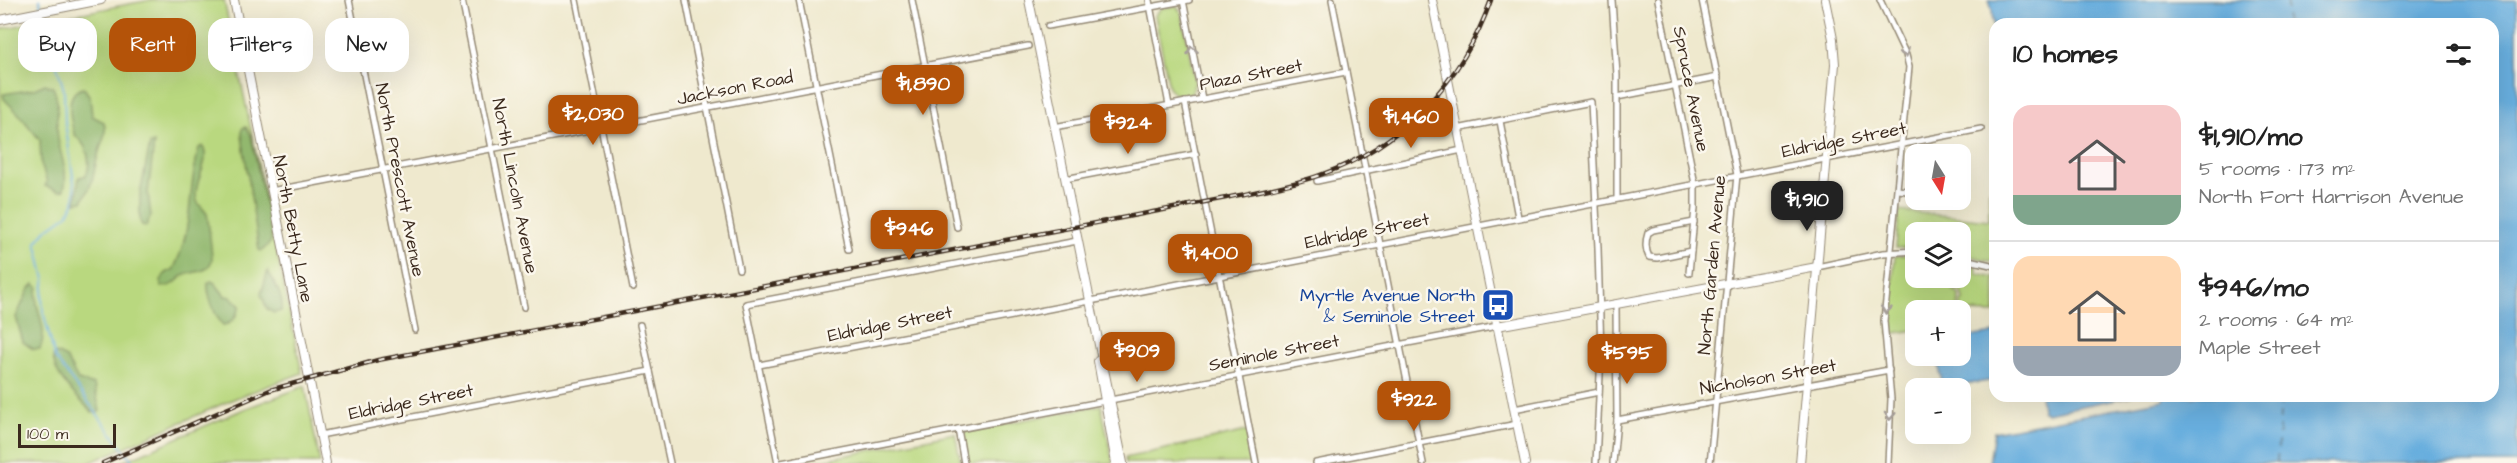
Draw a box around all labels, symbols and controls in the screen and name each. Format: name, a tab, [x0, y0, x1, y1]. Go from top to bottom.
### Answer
chip: Buy	[18, 18, 97, 72]
chip: Rent	[109, 18, 196, 72]
chip: Filters	[208, 18, 313, 72]
chip: New	[325, 18, 409, 72]
street label: Spruce Avenue	[1667, 24, 1715, 154]
text: 10 homes	[2013, 36, 2118, 72]
icon: filters	[2442, 38, 2475, 71]
one-way arrow	[1186, 46, 1199, 56]
one-way arrow	[1897, 47, 1910, 58]
street label: Plaza Street	[1197, 53, 1305, 97]
street label: Jackson Road	[675, 64, 795, 112]
pin: $1,890	[874, 65, 972, 116]
text: $1,890	[896, 70, 950, 98]
street label: North Prescott Avenue	[369, 81, 431, 279]
pin: $2,030	[544, 95, 642, 146]
street label: North Lincoln Avenue	[486, 96, 544, 276]
pin: $1,460	[1362, 98, 1460, 149]
text: $2,030	[562, 100, 624, 128]
text: $1,460	[1383, 103, 1439, 131]
pin: $924	[1092, 104, 1164, 155]
text: $924	[1104, 109, 1152, 137]
street label: Eldridge Street	[1780, 116, 1909, 165]
text: $1,910/mo	[2199, 119, 2303, 155]
icon: home	[2061, 129, 2133, 201]
north arrow	[1905, 144, 1971, 210]
map controls	[1905, 144, 1971, 444]
street label: North Betty Lane	[266, 153, 320, 305]
text: 5 rooms · 173 m²	[2199, 155, 2355, 183]
street label: North Garden Avenue	[1692, 174, 1732, 356]
pin: $1,910	[1758, 181, 1856, 232]
text: North Fort Harrison Avenue	[2199, 183, 2464, 211]
text: $1,910	[1785, 186, 1829, 214]
street label: Eldridge Street	[1303, 207, 1432, 256]
pin: $946	[873, 210, 945, 261]
text: $946	[885, 215, 933, 243]
button: layers	[1905, 222, 1971, 288]
pin: $1,400	[1161, 234, 1259, 285]
text: $1,400	[1182, 239, 1238, 267]
text: $946/mo	[2199, 270, 2309, 306]
icon: home	[2061, 280, 2133, 352]
place label: Myrtle Avenue North & Seminole Street	[1300, 283, 1476, 329]
bus stop icon: Myrtle Avenue North & Seminole Street	[1480, 287, 1516, 323]
street label: Eldridge Street	[826, 300, 955, 349]
button: +	[1905, 300, 1971, 366]
one-way arrow	[1880, 306, 1893, 315]
text: 2 rooms · 64 m²	[2199, 306, 2354, 334]
street label: Seminole Street	[1207, 328, 1342, 378]
pin: $909	[1101, 332, 1173, 383]
pin: $595	[1591, 334, 1663, 385]
text: Maple Street	[2199, 334, 2321, 362]
text: $909	[1114, 337, 1160, 365]
text: $595	[1602, 339, 1652, 367]
street label: Nicholson Street	[1698, 353, 1839, 401]
street label: Eldridge Street	[347, 378, 476, 427]
button: −	[1905, 378, 1971, 444]
pin: $922	[1378, 381, 1450, 432]
text: $922	[1391, 386, 1437, 414]
one-way arrow	[1884, 412, 1897, 421]
scale bar	[18, 421, 116, 448]
text: 100 m	[27, 423, 68, 445]

